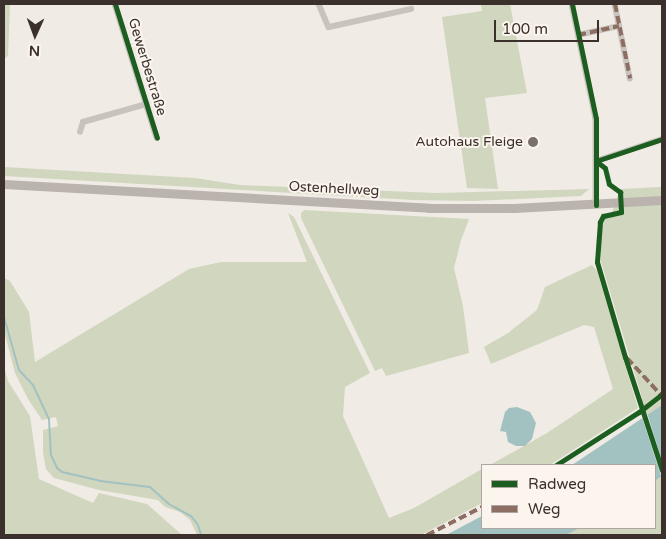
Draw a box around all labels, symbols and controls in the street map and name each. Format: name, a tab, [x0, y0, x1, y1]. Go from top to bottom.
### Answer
north arrow	[10, 10, 60, 60]
scale bar	[496, 10, 601, 42]
street label: Gewerbestraße	[124, 16, 170, 118]
text: 100 m	[502, 20, 548, 38]
text: N	[29, 42, 40, 59]
place label: Autohaus Fleige	[415, 134, 523, 150]
marker: Autohaus Fleige	[527, 136, 539, 148]
street label: Ostenhellweg	[288, 178, 380, 200]
legend	[481, 464, 656, 529]
text: Radweg	[528, 475, 586, 493]
text: Weg	[528, 500, 560, 518]

